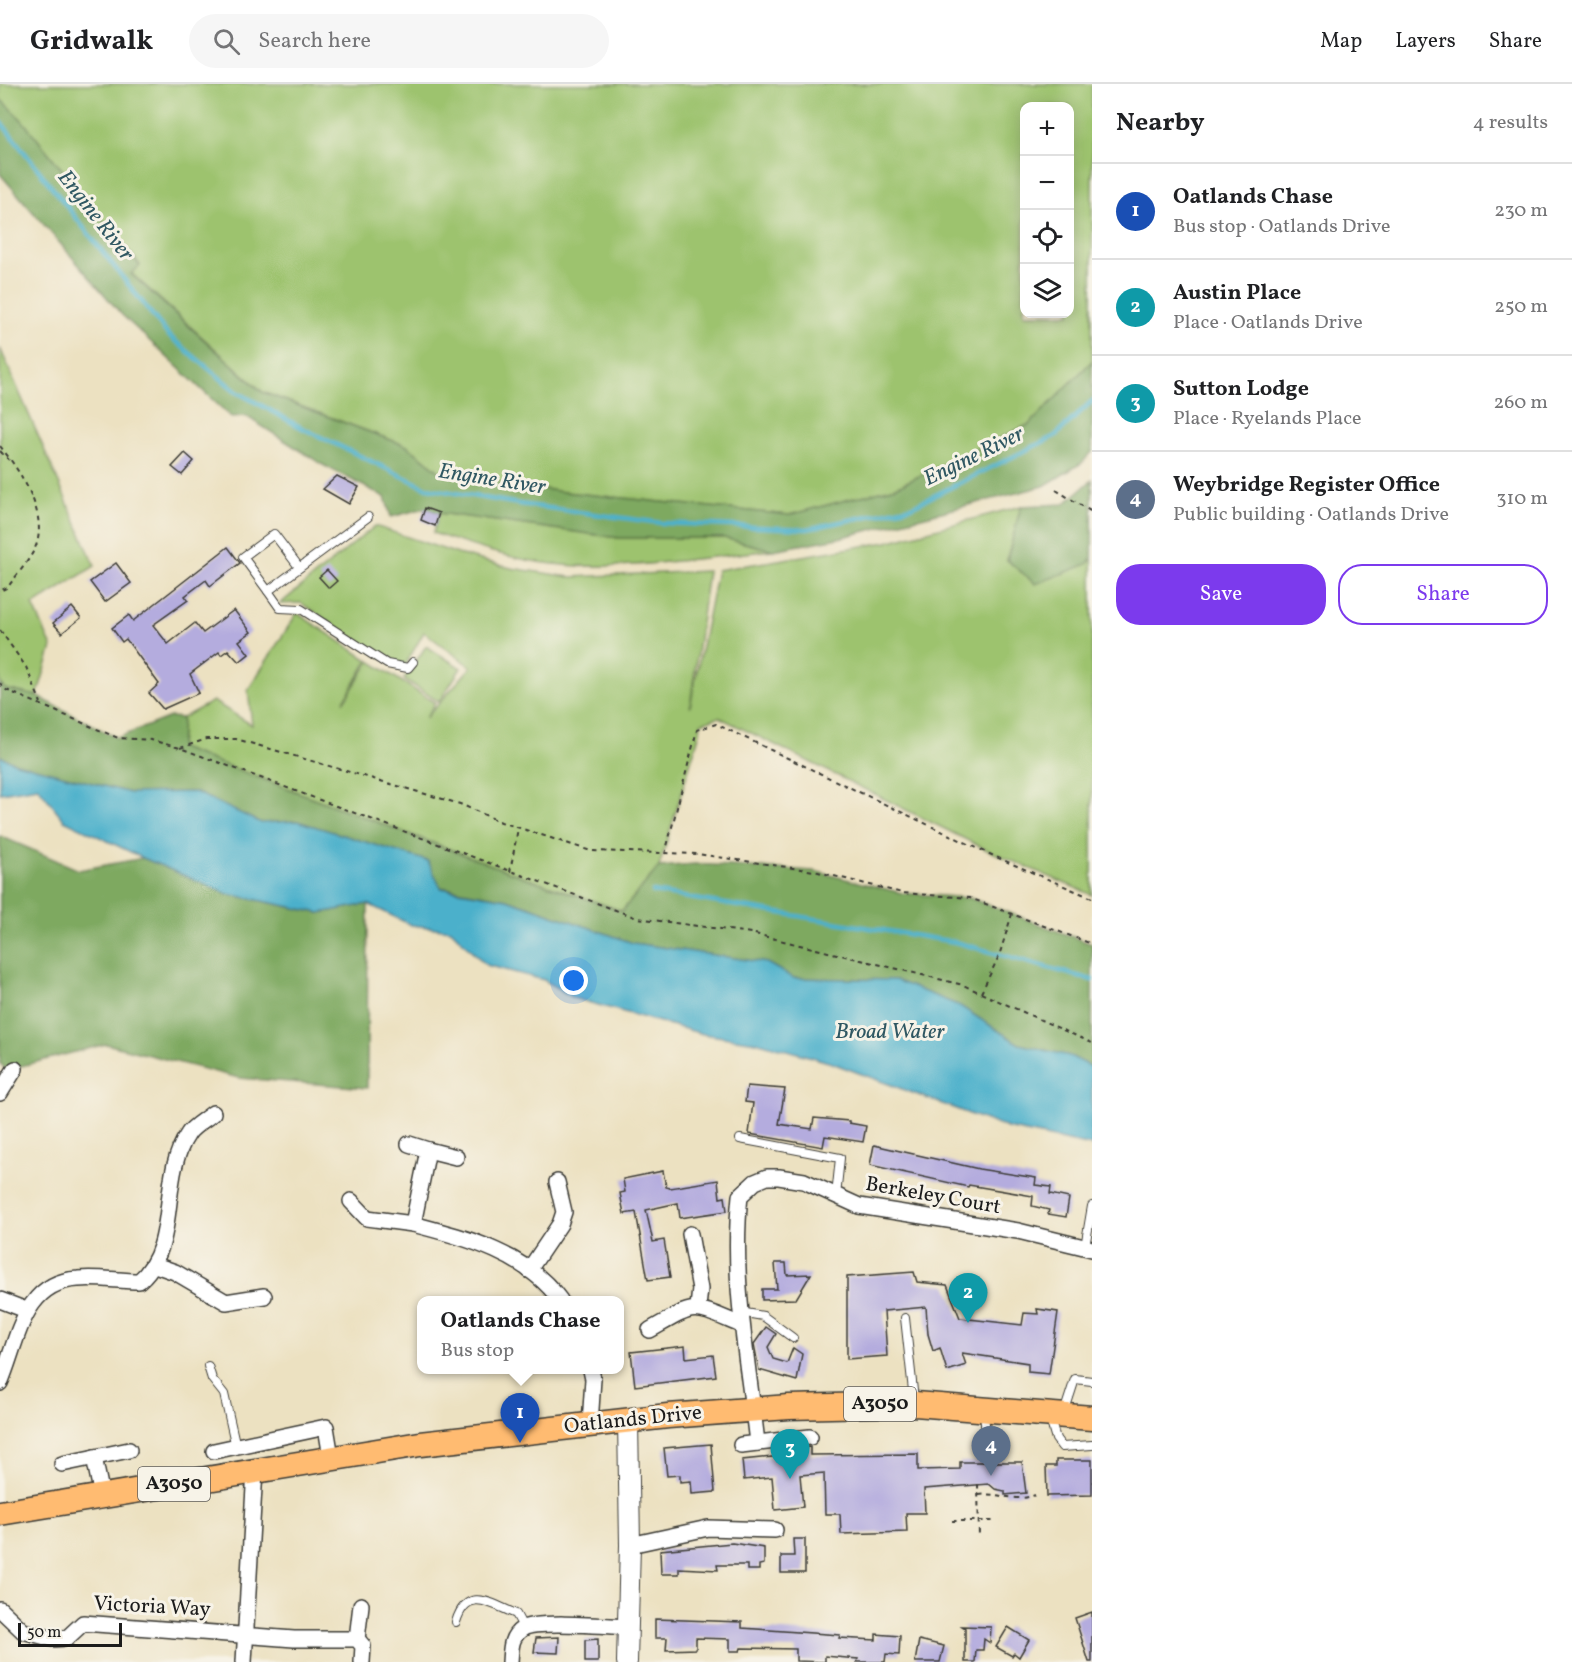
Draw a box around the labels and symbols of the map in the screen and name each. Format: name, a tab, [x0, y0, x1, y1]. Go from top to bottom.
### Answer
water label: Engine River	[49, 164, 141, 269]
water label: Engine River	[918, 419, 1030, 495]
water label: Engine River	[436, 456, 549, 504]
your location	[559, 966, 588, 995]
water label: Broad Water	[835, 1017, 945, 1048]
street label: Berkeley Court	[863, 1170, 1003, 1222]
pin: 2	[948, 1274, 988, 1323]
road number: A3050	[844, 1387, 916, 1421]
pin: 1	[500, 1394, 540, 1443]
street label: Oatlands Drive	[563, 1398, 703, 1442]
pin: 4	[972, 1426, 1010, 1476]
pin: 3	[770, 1430, 810, 1479]
road number: A3050	[138, 1467, 210, 1501]
street label: Victoria Way	[93, 1589, 212, 1625]
scale bar	[18, 1620, 122, 1648]

